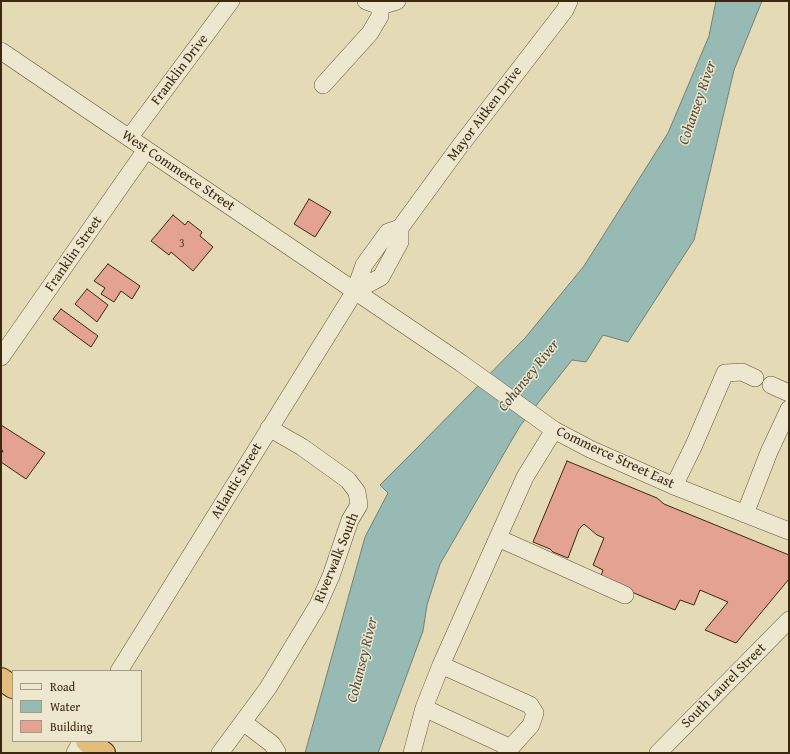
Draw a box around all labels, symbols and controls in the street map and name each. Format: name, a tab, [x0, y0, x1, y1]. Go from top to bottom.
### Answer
street label: Franklin Drive	[148, 31, 212, 109]
water label: Cohansey River	[675, 59, 721, 147]
street label: Mayor Aitken Drive	[444, 63, 526, 165]
street label: West Commerce Street	[118, 127, 238, 215]
street label: Franklin Street	[42, 213, 106, 295]
house number: 3	[179, 237, 185, 251]
water label: Cohansey River	[494, 336, 564, 416]
street label: Commerce Street East	[553, 423, 677, 493]
street label: Atlantic Street	[208, 440, 266, 522]
street label: Riverwalk South	[311, 510, 363, 606]
water label: Cohansey River	[344, 615, 382, 705]
street label: South Laurel Street	[678, 640, 770, 732]
legend	[12, 670, 142, 742]
text: Road	[50, 678, 75, 695]
text: Water	[50, 698, 80, 715]
text: Building	[50, 718, 93, 735]

